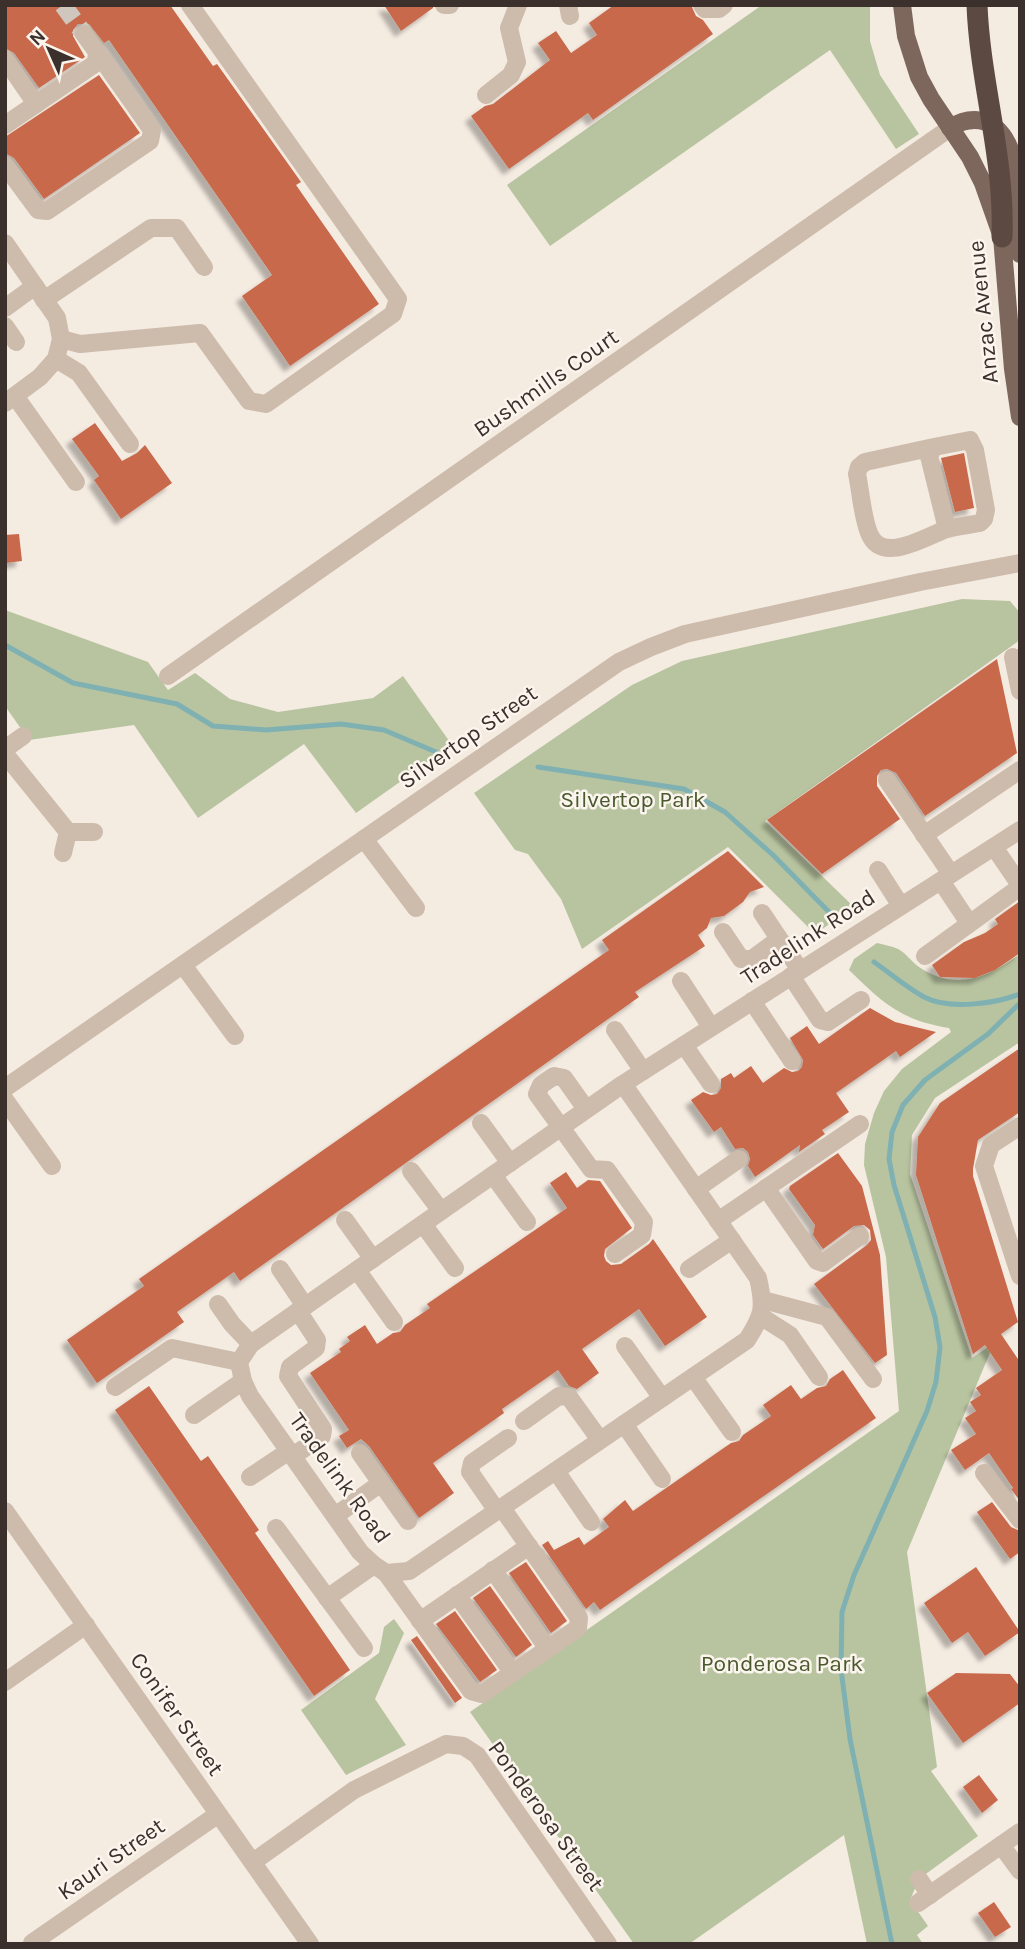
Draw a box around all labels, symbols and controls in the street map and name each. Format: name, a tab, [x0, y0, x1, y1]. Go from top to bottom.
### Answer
north arrow	[14, 14, 84, 84]
text: N	[25, 25, 50, 50]
street label: Anzac Avenue	[962, 239, 1004, 385]
street label: Bushmills Court	[468, 323, 624, 443]
street label: Silvertop Street	[394, 679, 542, 795]
park label: Silvertop Park	[560, 786, 706, 813]
street label: Tradelink Road	[736, 884, 880, 990]
street label: Tradelink Road	[284, 1407, 396, 1549]
street label: Conifer Street	[125, 1647, 230, 1781]
park label: Ponderosa Park	[701, 1650, 863, 1677]
street label: Ponderosa Street	[483, 1736, 610, 1897]
street label: Kauri Street	[52, 1812, 170, 1906]

